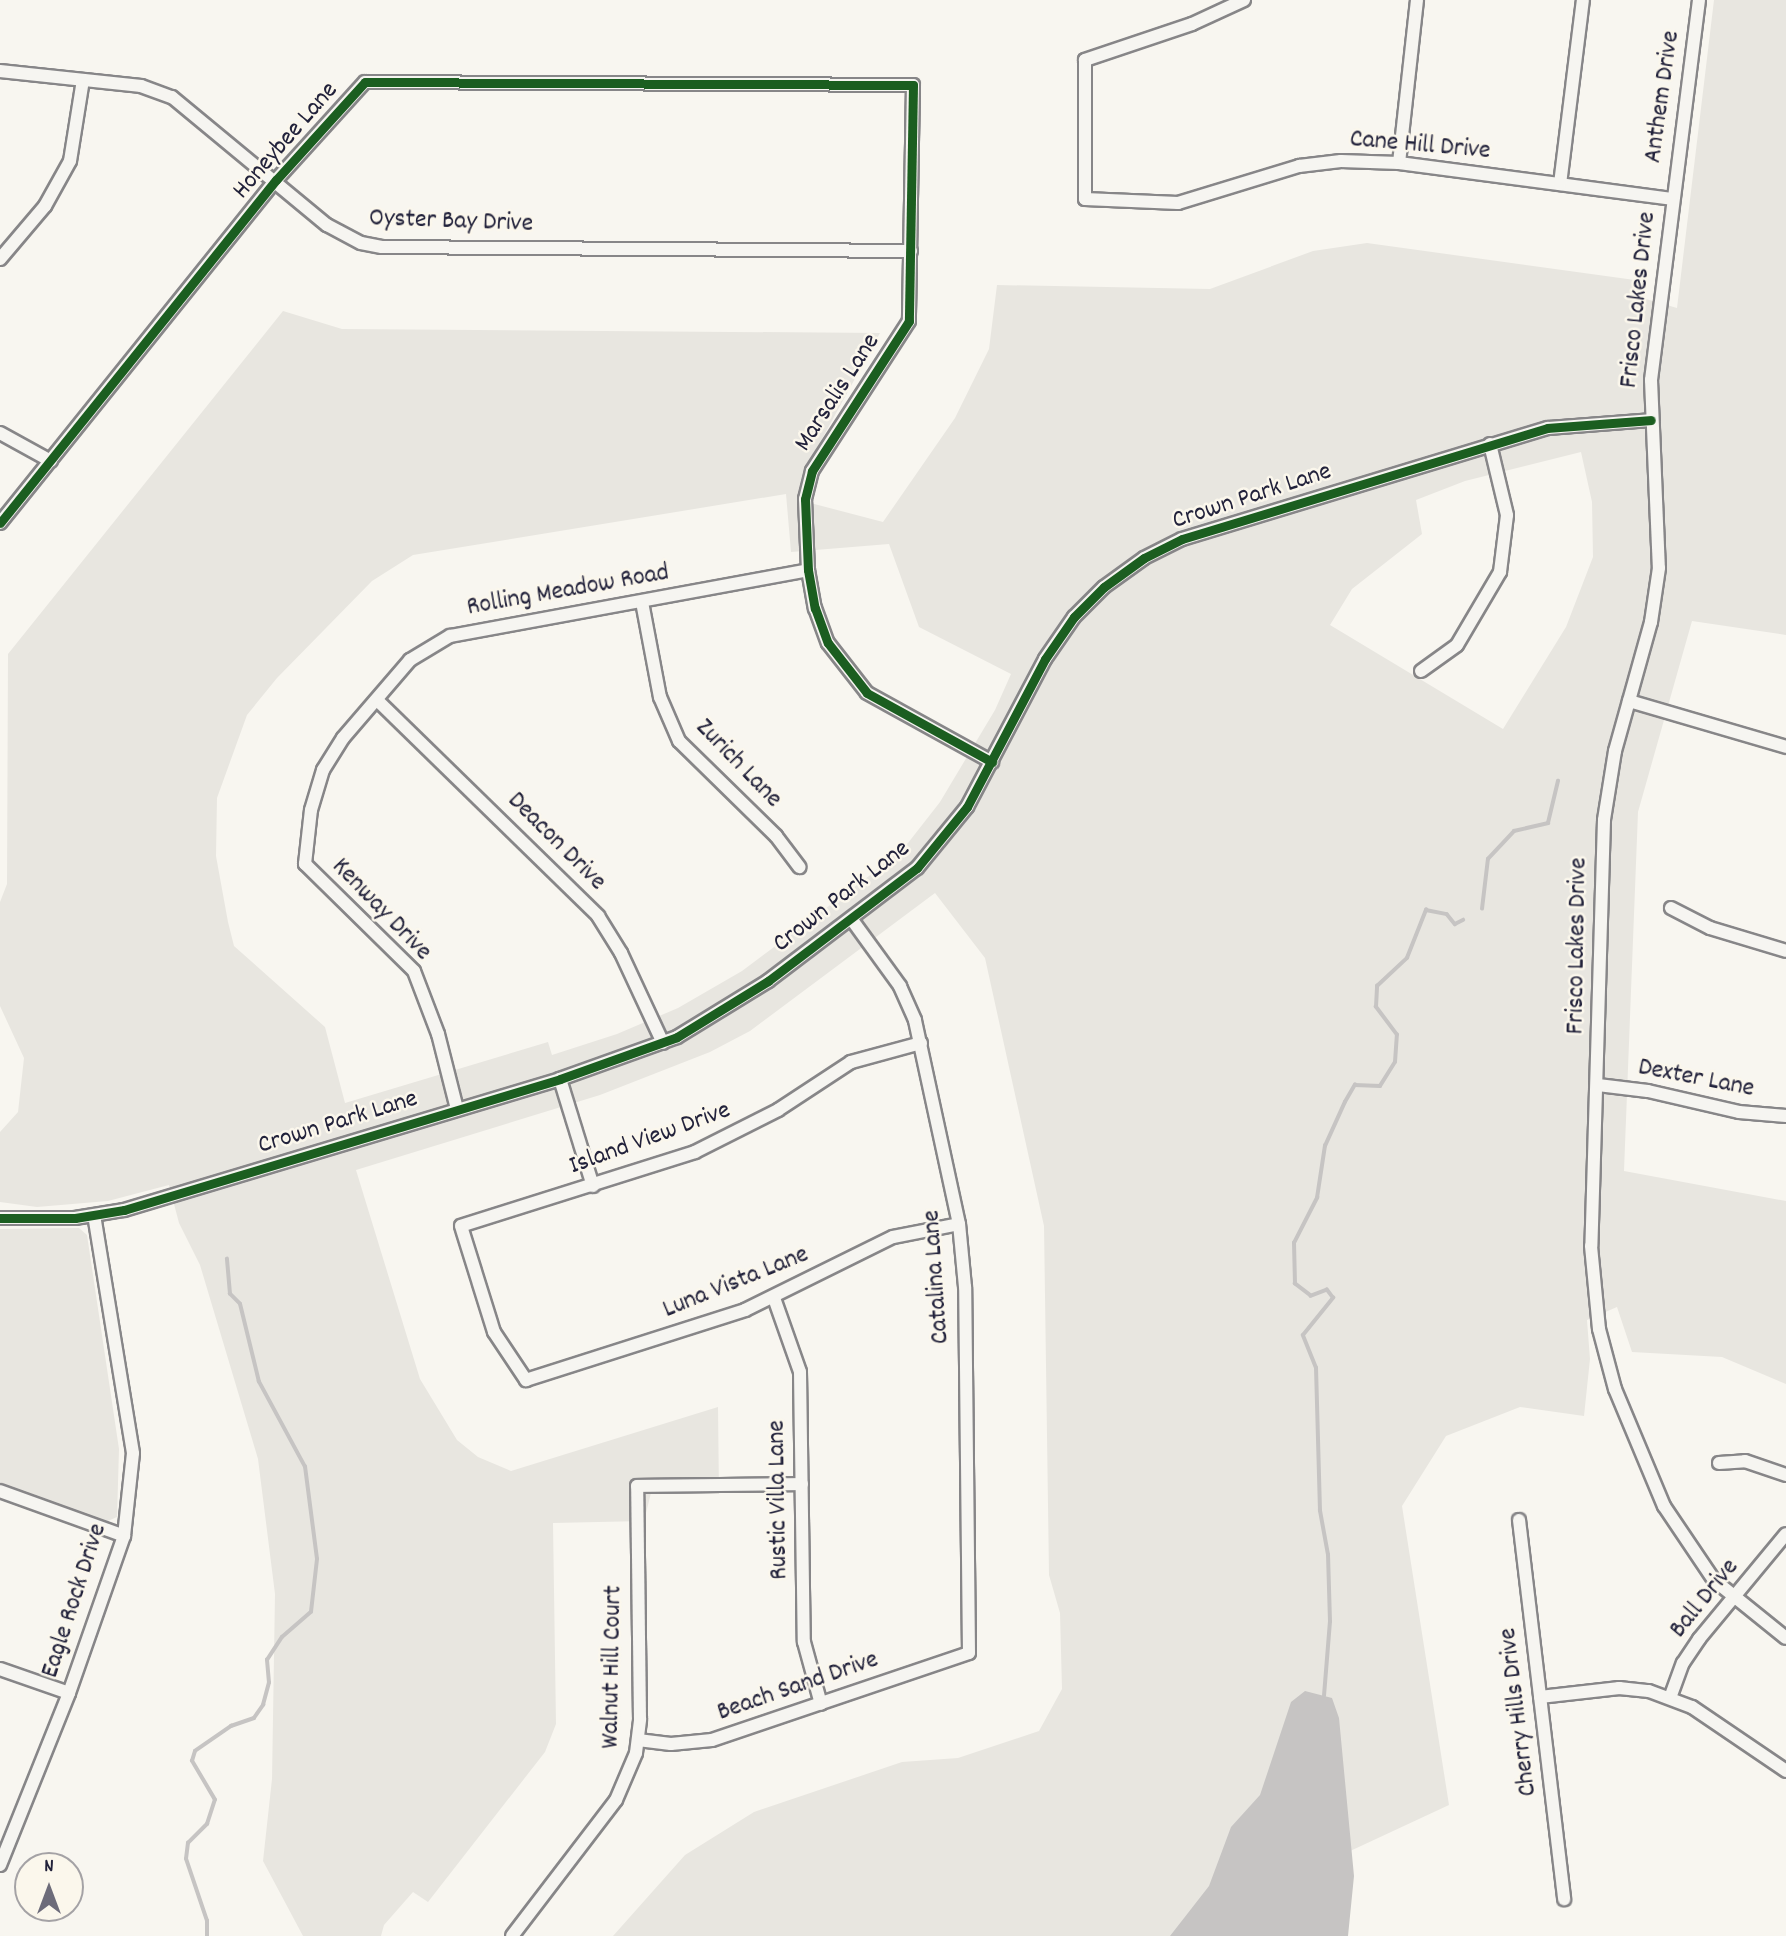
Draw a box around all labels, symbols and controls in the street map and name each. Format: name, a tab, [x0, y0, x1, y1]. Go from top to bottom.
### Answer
street label: Anthem Drive	[1638, 29, 1688, 165]
street label: Honeybee Lane	[227, 76, 345, 206]
street label: Cane Hill Drive	[1348, 124, 1492, 168]
street label: Oyster Bay Drive	[368, 204, 534, 240]
street label: Frisco Lakes Drive	[1614, 210, 1664, 390]
street label: Marsalis Lane	[788, 328, 888, 458]
street label: Crown Park Lane	[1169, 457, 1335, 537]
street label: Rolling Meadow Road	[465, 558, 671, 624]
street label: Zurich Lane	[688, 713, 788, 815]
street label: Deacon Drive	[500, 786, 612, 898]
street label: Crown Park Lane	[767, 834, 917, 960]
street label: Kenway Drive	[324, 852, 438, 968]
street label: Frisco Lakes Drive	[1561, 857, 1595, 1035]
street label: Dexter Lane	[1635, 1052, 1757, 1106]
street label: Crown Park Lane	[254, 1084, 422, 1162]
street label: Island View Drive	[565, 1095, 735, 1183]
street label: Catalina Lane	[917, 1209, 957, 1345]
street label: Luna Vista Lane	[659, 1240, 813, 1326]
street label: Rustic Villa Lane	[762, 1420, 796, 1580]
street label: Eagle Rock Drive	[35, 1520, 115, 1682]
street label: Ball Drive	[1664, 1553, 1746, 1645]
street label: Walnut Hill Court	[596, 1585, 630, 1749]
street label: Cherry Hills Drive	[1493, 1626, 1545, 1798]
street label: Beach Sand Drive	[713, 1645, 883, 1729]
north arrow	[14, 1852, 84, 1922]
text: N	[44, 1854, 54, 1881]

